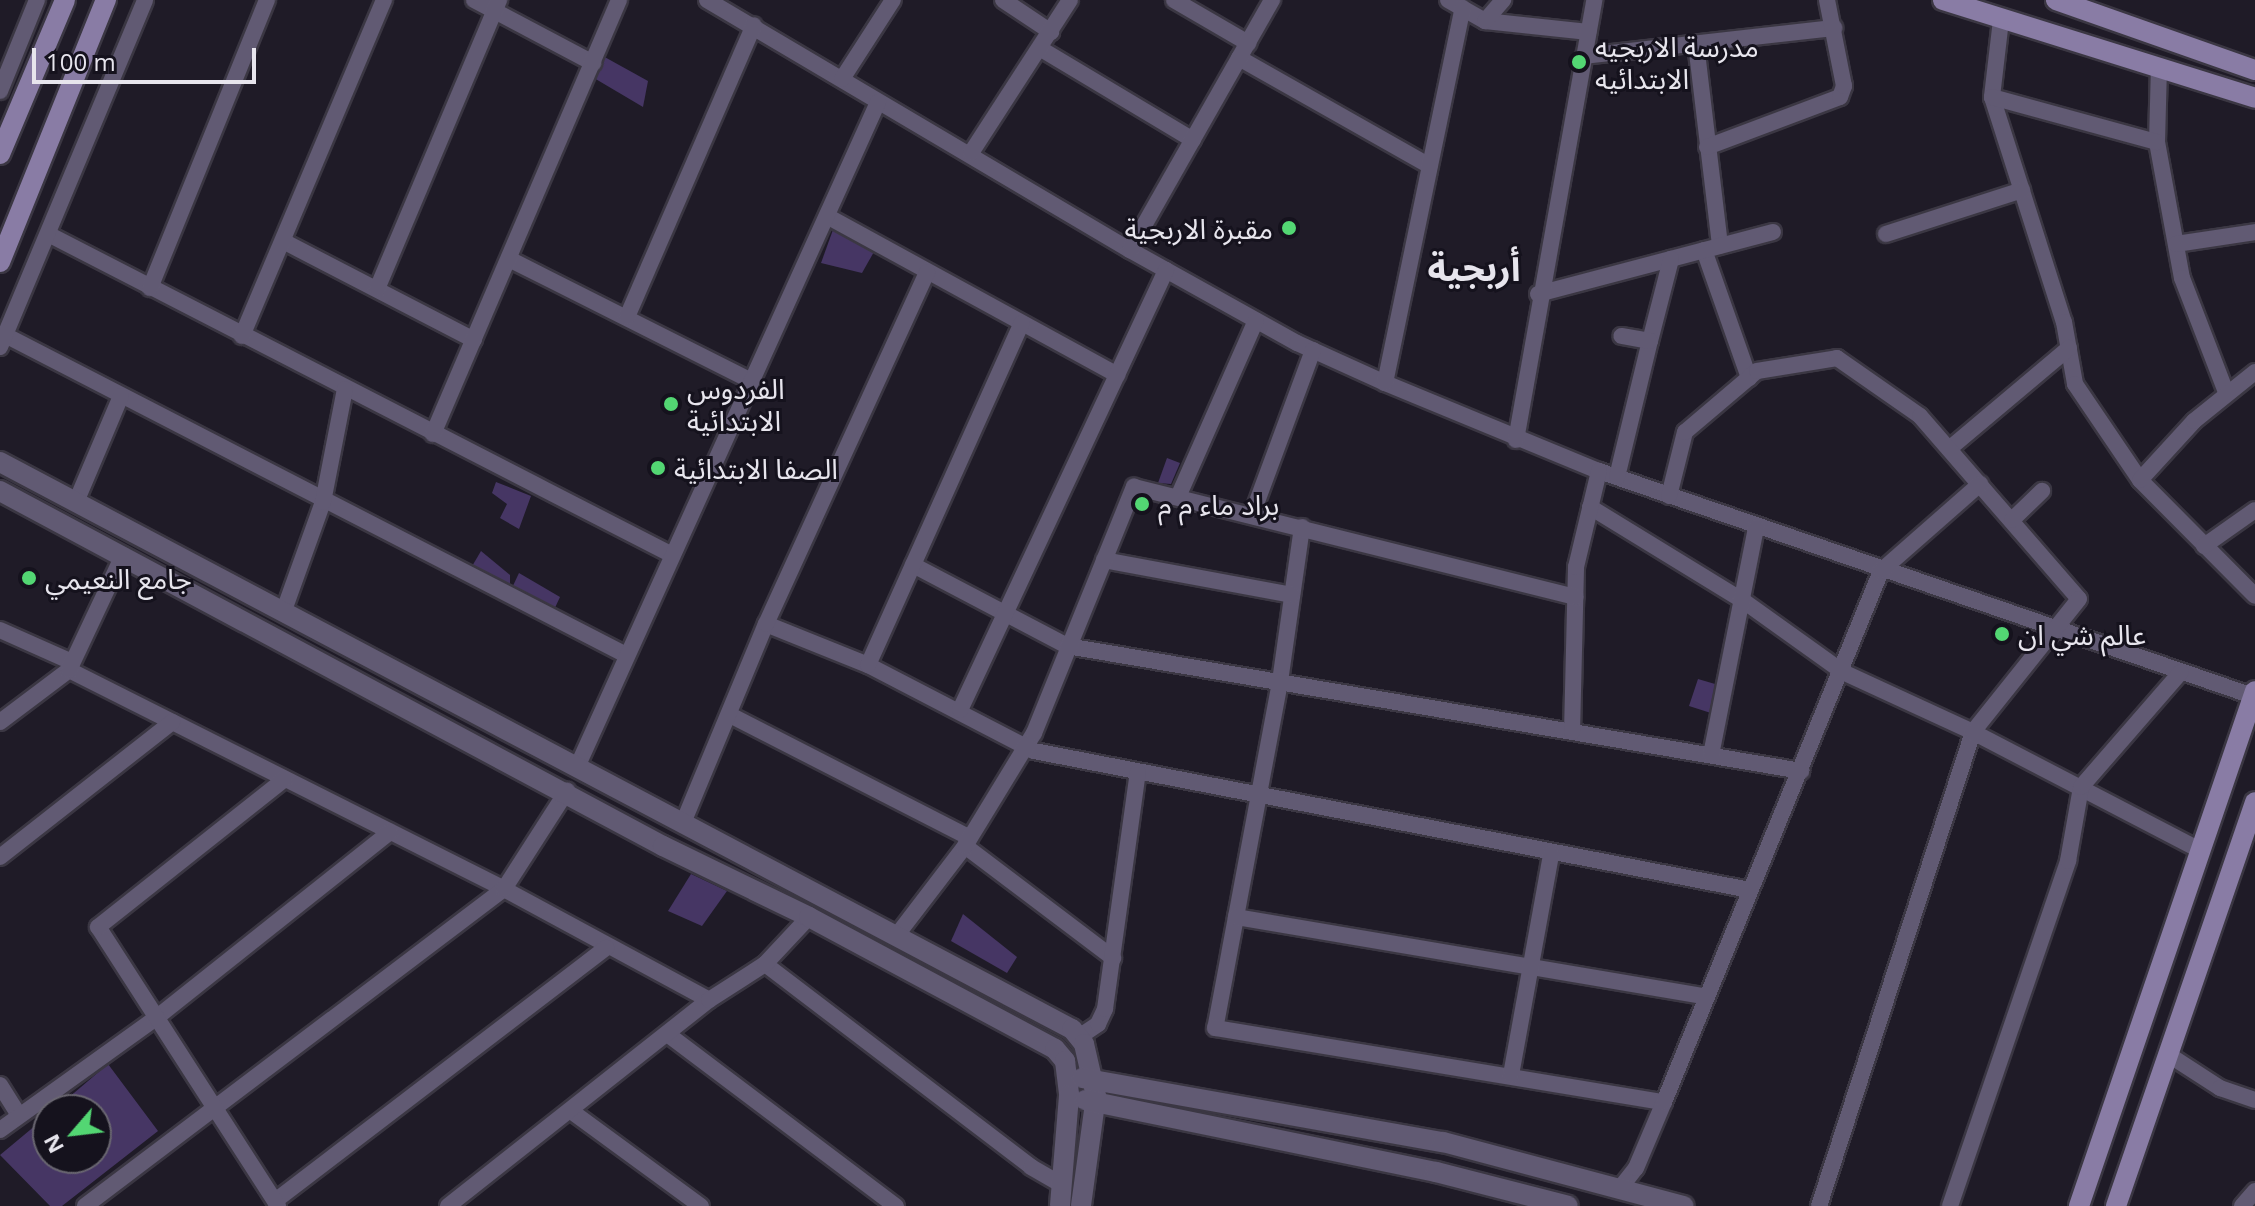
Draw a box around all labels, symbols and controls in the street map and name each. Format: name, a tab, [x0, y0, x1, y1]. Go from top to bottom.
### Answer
place label: مدرسة الاربجيه الابتدائيه	[1595, 29, 1759, 95]
scale bar	[36, 32, 260, 82]
text: 100 m	[46, 45, 116, 78]
marker: مدرسة الاربجيه الابتدائيه	[1570, 53, 1588, 71]
place label: مقبرة الاربجية	[1124, 211, 1273, 245]
marker: مقبرة الاربجية	[1280, 219, 1298, 237]
district label: أربجية	[1427, 246, 1521, 290]
place label: الفردوس الابتدائية	[687, 371, 785, 437]
marker: الفردوس الابتدائية	[662, 395, 680, 413]
place label: الصفا الابتدائية	[674, 451, 838, 485]
marker: الصفا الابتدائية	[649, 459, 667, 477]
place label: براد ماء م م	[1158, 487, 1279, 521]
marker: براد ماء م م	[1133, 495, 1151, 513]
place label: جامع النعيمي	[45, 561, 192, 595]
marker: جامع النعيمي	[20, 569, 38, 587]
place label: عالم شي ان	[2018, 617, 2146, 651]
marker: عالم شي ان	[1993, 625, 2011, 643]
north arrow	[32, 1094, 112, 1174]
text: N	[35, 1129, 70, 1159]

